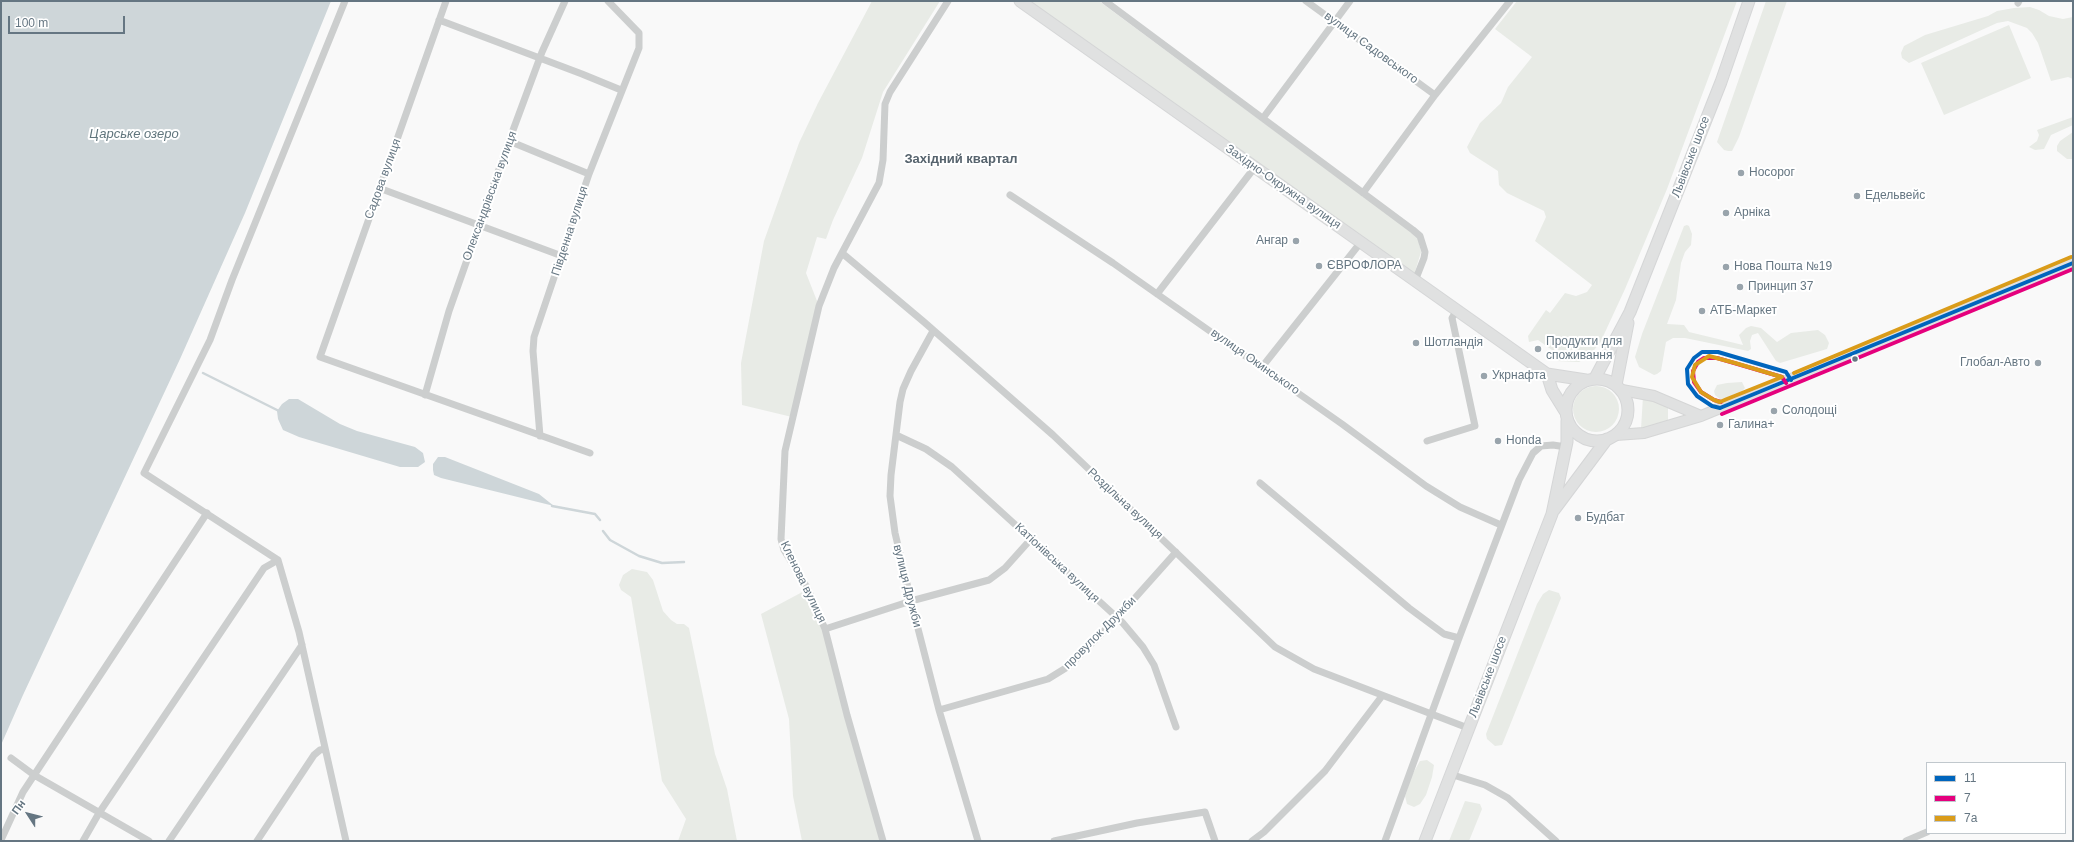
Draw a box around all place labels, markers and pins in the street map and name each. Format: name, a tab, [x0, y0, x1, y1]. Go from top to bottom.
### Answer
place label: Носорог	[1749, 166, 1795, 180]
marker: Носорог	[1736, 168, 1746, 178]
place label: Едельвейс	[1865, 189, 1925, 203]
marker: Едельвейс	[1852, 191, 1862, 201]
place label: Арніка	[1734, 206, 1770, 220]
marker: Арніка	[1721, 208, 1731, 218]
place label: Ангар	[1256, 234, 1288, 248]
marker: Ангар	[1291, 236, 1301, 246]
place label: ЄВРОФЛОРА	[1327, 259, 1402, 273]
place label: Нова Пошта №19	[1734, 260, 1832, 274]
marker: ЄВРОФЛОРА	[1314, 261, 1324, 271]
marker: Нова Пошта №19	[1721, 262, 1731, 272]
place label: Принцип 37	[1748, 280, 1813, 294]
marker: Принцип 37	[1735, 282, 1745, 292]
place label: АТБ-Маркет	[1710, 304, 1777, 318]
marker: АТБ-Маркет	[1697, 306, 1707, 316]
place label: Продукти для споживання	[1546, 335, 1622, 363]
place label: Шотландія	[1424, 336, 1483, 350]
marker: Шотландія	[1411, 338, 1421, 348]
marker: Продукти для споживання	[1533, 344, 1543, 354]
unlabelled marker	[1850, 354, 1860, 364]
place label: Глобал-Авто	[1960, 356, 2030, 370]
marker: Глобал-Авто	[2033, 358, 2043, 368]
place label: Укрнафта	[1492, 369, 1546, 383]
marker: Укрнафта	[1479, 371, 1489, 381]
place label: Солодощі	[1782, 404, 1837, 418]
marker: Солодощі	[1769, 406, 1779, 416]
place label: Галина+	[1728, 418, 1775, 432]
marker: Галина+	[1715, 420, 1725, 430]
place label: Honda	[1506, 434, 1541, 448]
marker: Honda	[1493, 436, 1503, 446]
place label: Будбат	[1586, 511, 1625, 525]
marker: Будбат	[1573, 513, 1583, 523]

